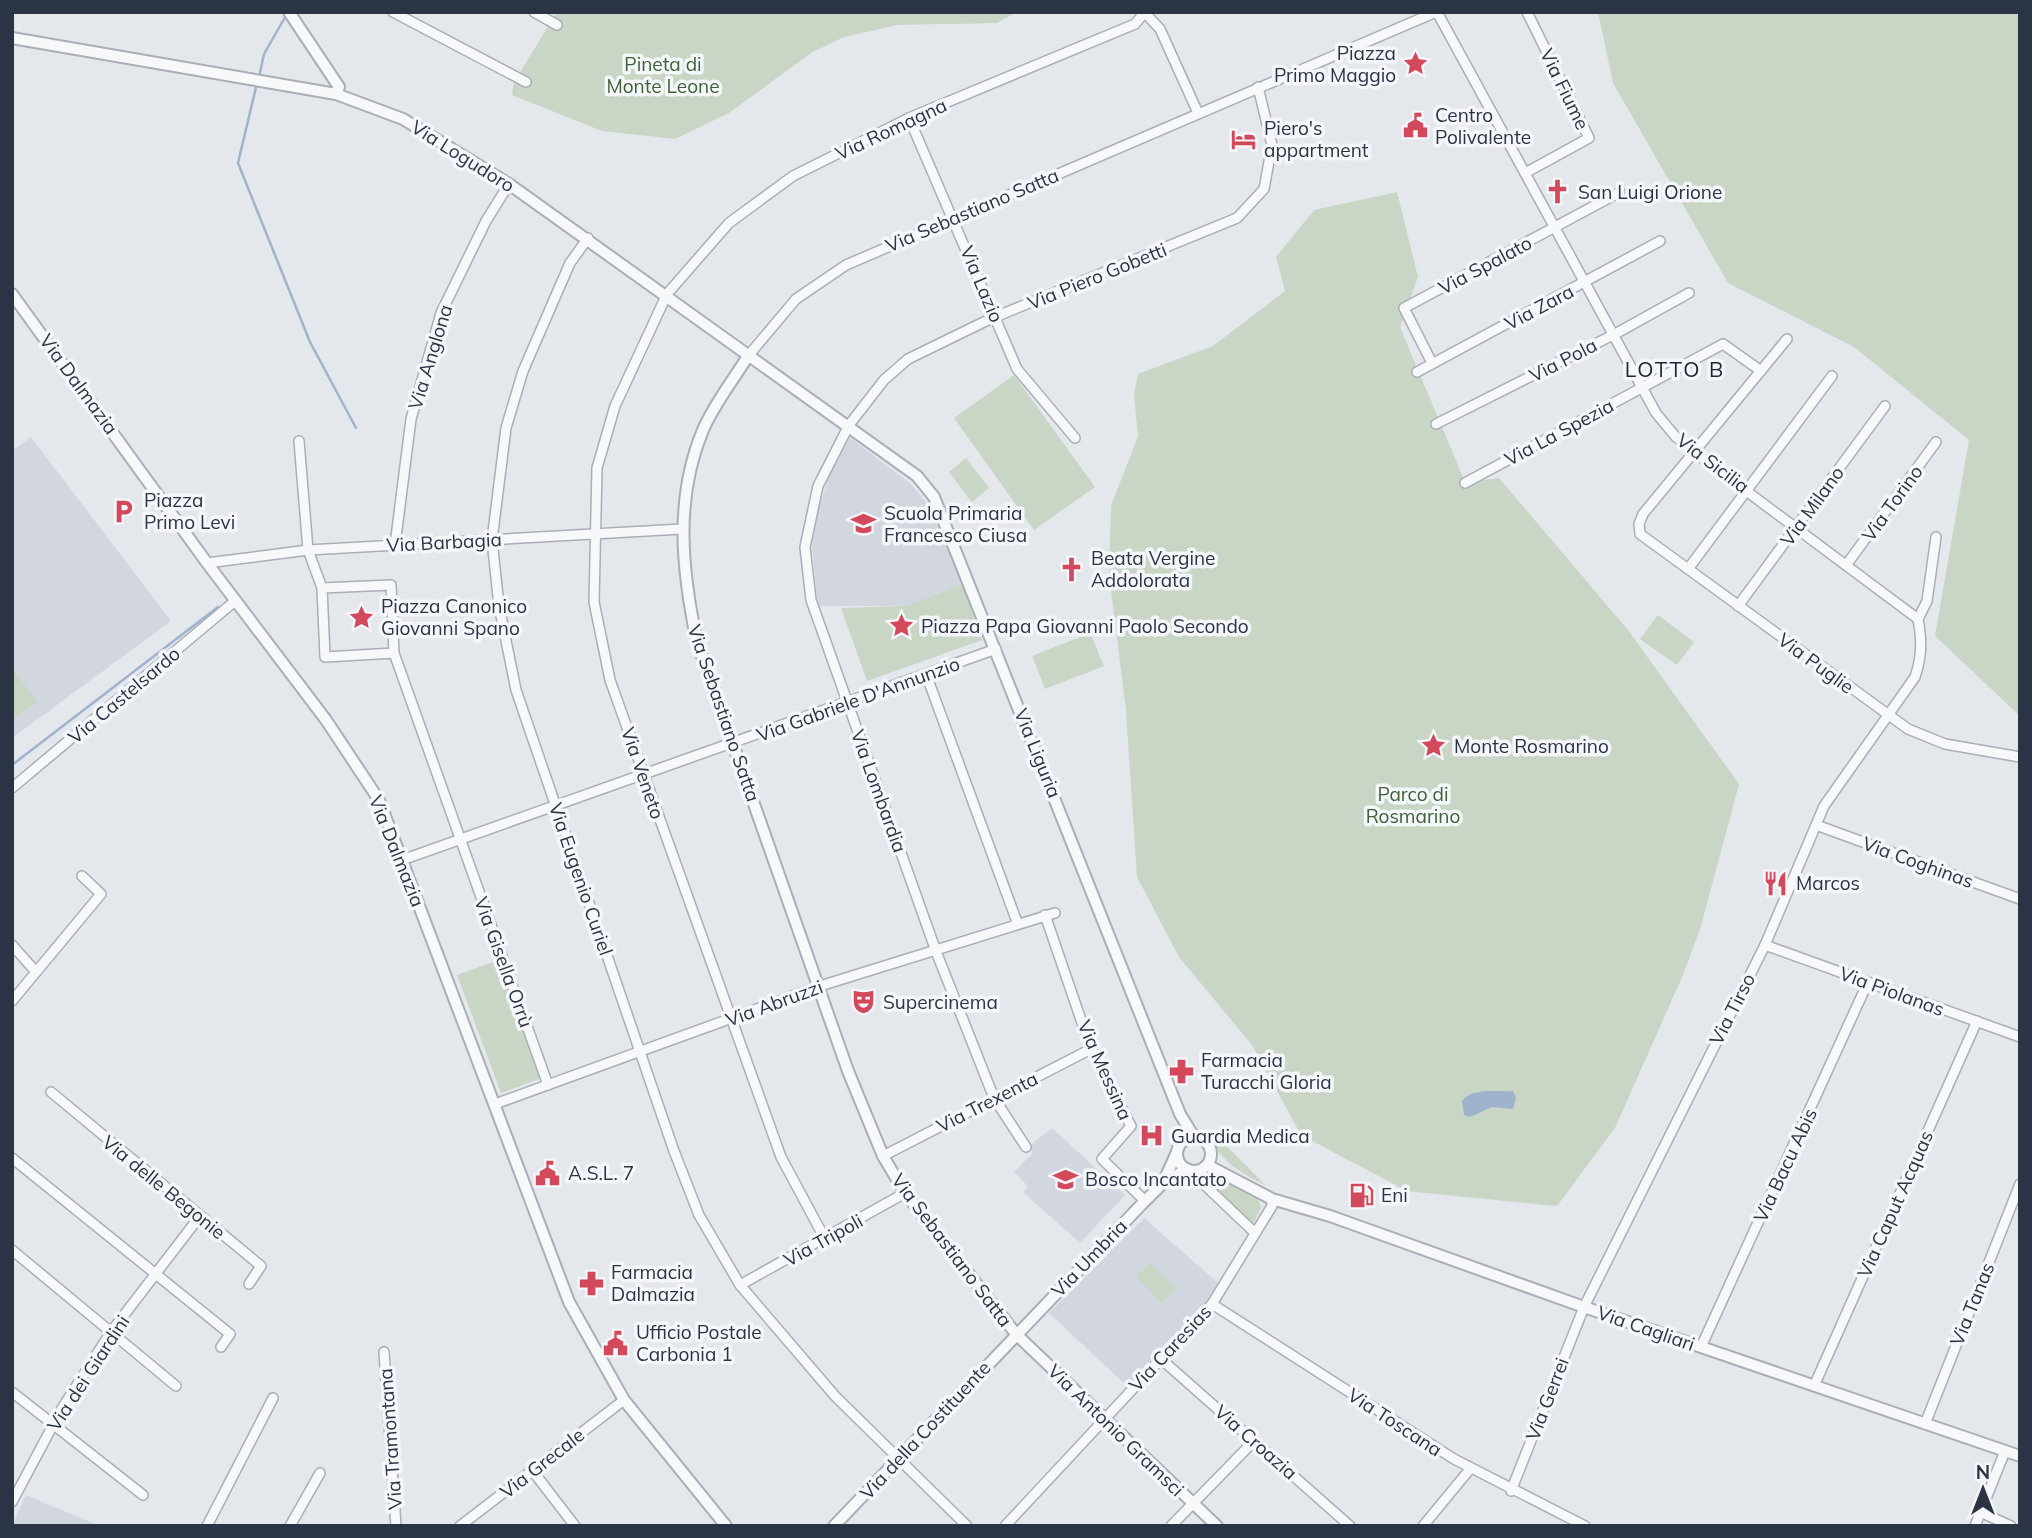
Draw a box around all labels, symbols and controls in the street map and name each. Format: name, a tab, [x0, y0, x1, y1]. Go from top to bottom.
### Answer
place label: Piazza Primo Maggio	[1274, 41, 1396, 87]
street label: Via Fiume	[1535, 44, 1595, 134]
place icon: Piazza Primo Maggio	[1402, 50, 1430, 78]
park label: Pineta di Monte Leone	[606, 52, 720, 98]
street label: Via Romagna	[832, 93, 950, 165]
place label: Centro Polivalente	[1435, 103, 1531, 149]
public building icon: Centro Polivalente	[1401, 112, 1429, 140]
street label: Via Logudoro	[407, 115, 519, 197]
place label: Piero's appartment	[1264, 116, 1369, 162]
hotel icon: Piero's appartment	[1230, 125, 1258, 153]
street label: Via Sebastiano Satta	[882, 163, 1062, 257]
church icon: San Luigi Orione	[1544, 178, 1572, 206]
place label: San Luigi Orione	[1578, 180, 1722, 204]
street label: Via Spalato	[1434, 230, 1536, 300]
street label: Via Piero Gobetti	[1024, 237, 1170, 315]
street label: Via Lazio	[955, 242, 1009, 326]
street label: Via Zara	[1500, 279, 1578, 335]
street label: Via Anglona	[403, 302, 457, 412]
street label: Via Dalmazia	[35, 329, 123, 439]
street label: Via Pola	[1525, 333, 1601, 387]
district label: LOTTO B	[1625, 356, 1725, 382]
street label: Via La Spezia	[1500, 393, 1618, 471]
street label: Via Sicilia	[1672, 428, 1754, 498]
street label: Via Torino	[1856, 460, 1928, 546]
street label: Via Milano	[1775, 461, 1849, 551]
place label: Piazza Primo Levi	[144, 488, 235, 534]
parking icon: Piazza Primo Levi	[110, 497, 138, 525]
place label: Scuola Primaria Francesco Ciusa	[884, 501, 1027, 547]
school or university icon: Scuola Primaria Francesco Ciusa	[850, 510, 878, 538]
street label: Via Barbagia	[386, 527, 502, 557]
place label: Beata Vergine Addolorata	[1091, 546, 1215, 592]
church icon: Beata Vergine Addolorata	[1057, 555, 1085, 583]
place label: Piazza Canonico Giovanni Spano	[381, 594, 527, 640]
place icon: Piazza Canonico Giovanni Spano	[347, 603, 375, 631]
place icon: Piazza Papa Giovanni Paolo Secondo	[887, 612, 915, 640]
place label: Piazza Papa Giovanni Paolo Secondo	[921, 614, 1249, 638]
street label: Via Sebastiano Satta	[682, 621, 766, 805]
street label: Via Puglie	[1773, 627, 1859, 699]
street label: Via Castelsardo	[63, 641, 185, 749]
street label: Via Gabriele D'Annunzio	[753, 651, 963, 747]
street label: Via Liguria	[1009, 705, 1067, 801]
street label: Via Veneto	[616, 724, 670, 822]
street label: Via Lombardia	[846, 726, 912, 856]
place icon: Monte Rosmarino	[1420, 732, 1448, 760]
place label: Monte Rosmarino	[1454, 734, 1609, 758]
park label: Parco di Rosmarino	[1366, 782, 1460, 828]
street label: Via Dalmazia	[364, 792, 430, 910]
street label: Via Eugenio Curiel	[544, 800, 618, 958]
street label: Via Coghinas	[1859, 831, 1977, 893]
restaurant icon: Marcos	[1762, 869, 1790, 897]
place label: Marcos	[1796, 871, 1860, 895]
street label: Via Gisella Orrù	[469, 893, 539, 1031]
street label: Via Piolanas	[1836, 961, 1948, 1021]
street label: Via Tirso	[1704, 969, 1760, 1049]
street label: Via Abruzzi	[722, 974, 826, 1032]
theatre icon: Supercinema	[849, 988, 877, 1016]
place label: Supercinema	[883, 990, 998, 1014]
street label: Via Messina	[1072, 1016, 1138, 1124]
place label: Farmacia Turacchi Gloria	[1201, 1048, 1332, 1094]
pharmacy icon: Farmacia Turacchi Gloria	[1167, 1057, 1195, 1085]
street label: Via Trexenta	[932, 1066, 1042, 1138]
street label: Via Bacu Abis	[1748, 1104, 1822, 1226]
hospital icon: Guardia Medica	[1137, 1122, 1165, 1150]
place label: Guardia Medica	[1171, 1124, 1310, 1148]
street label: Via Caput Acquas	[1852, 1127, 1938, 1281]
street label: Via delle Begonie	[97, 1130, 231, 1244]
public building icon: A.S.L. 7	[534, 1159, 562, 1187]
place label: A.S.L. 7	[568, 1161, 634, 1185]
school or university icon: Bosco Incantato	[1051, 1165, 1079, 1193]
place label: Bosco Incantato	[1085, 1167, 1227, 1191]
street label: Via Sebastiano Satta	[887, 1169, 1017, 1331]
fuel station icon: Eni	[1347, 1181, 1375, 1209]
place label: Eni	[1381, 1183, 1408, 1207]
street label: Via Tripoli	[779, 1208, 867, 1272]
street label: Via Umbria	[1046, 1214, 1132, 1302]
street label: Via Tanas	[1944, 1259, 2000, 1349]
place label: Farmacia Dalmazia	[611, 1260, 695, 1306]
pharmacy icon: Farmacia Dalmazia	[577, 1269, 605, 1297]
street label: Via Caresias	[1124, 1300, 1216, 1396]
street label: Via Cagliari	[1594, 1300, 1698, 1356]
street label: Via dei Giardini	[42, 1310, 134, 1436]
place label: Ufficio Postale Carbonia 1	[636, 1320, 762, 1366]
public building icon: Ufficio Postale Carbonia 1	[602, 1329, 630, 1357]
street label: Via Gerrei	[1520, 1354, 1574, 1444]
street label: Via della Costituente	[855, 1356, 995, 1504]
street label: Via Antonio Gramsci	[1043, 1359, 1189, 1501]
street label: Via Tramontana	[373, 1368, 407, 1510]
street label: Via Toscana	[1343, 1383, 1447, 1461]
street label: Via Croazia	[1210, 1399, 1302, 1485]
street label: Via Grecale	[495, 1423, 589, 1503]
north arrow	[1948, 1454, 2018, 1524]
text: N	[1976, 1460, 1990, 1484]

